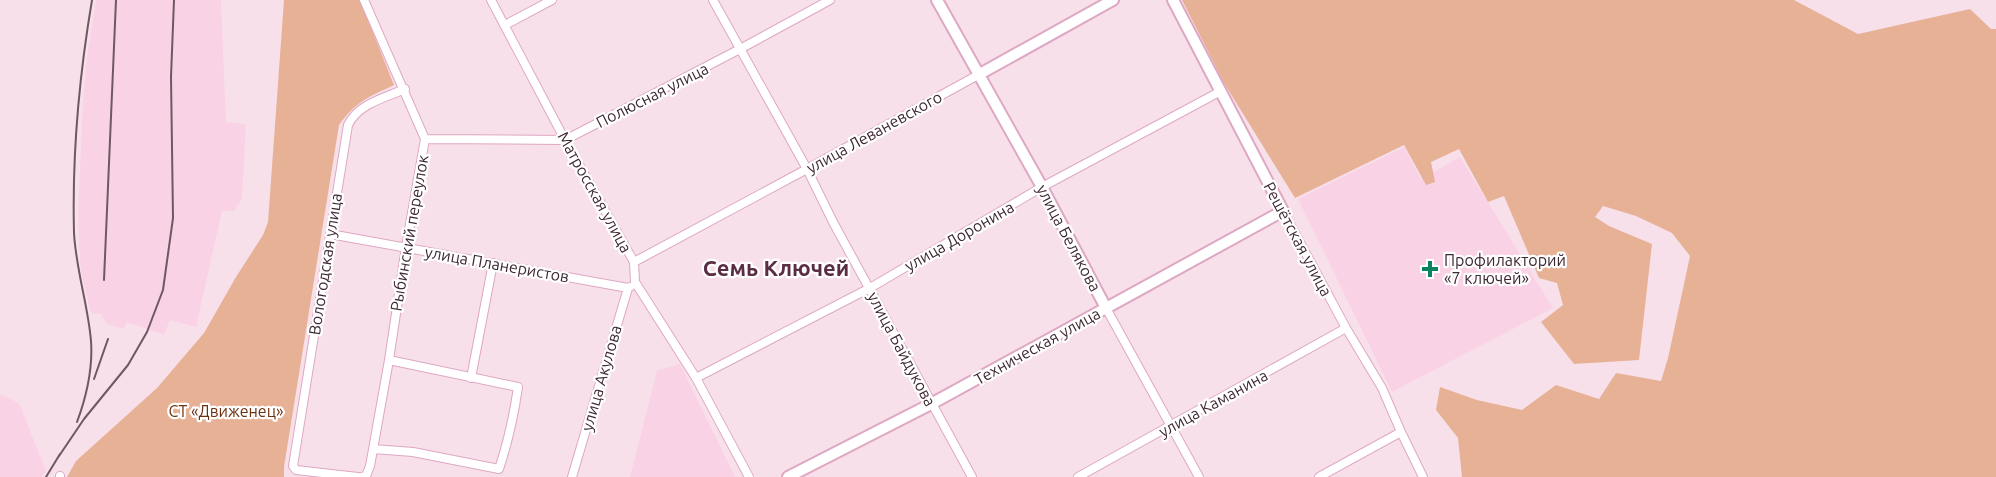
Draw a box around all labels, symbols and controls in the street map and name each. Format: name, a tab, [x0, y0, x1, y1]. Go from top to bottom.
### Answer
street label: Полюсная улица	[593, 59, 711, 131]
street label: улица Леваневского	[803, 87, 945, 177]
street label: Матросская улица	[554, 128, 636, 256]
street label: Рыбинский переулок	[386, 153, 432, 313]
street label: Решётская улица	[1260, 179, 1336, 299]
street label: улица Белякова	[1033, 181, 1105, 295]
street label: Вологодская улица	[305, 192, 345, 336]
street label: улица Доронина	[901, 197, 1017, 275]
street label: улица Планеристов	[424, 242, 570, 286]
place label: Профилакторий «7 ключей»	[1444, 251, 1566, 287]
district label: Семь Ключей	[703, 255, 849, 280]
marker: Профилакторий «7 ключей»	[1421, 260, 1439, 278]
street label: улица Байдукова	[864, 289, 940, 409]
street label: Техническая улица	[971, 304, 1103, 388]
street label: улица Акулова	[577, 323, 625, 433]
street label: улица Каманина	[1155, 366, 1271, 440]
park label: СТ «Движенец»	[169, 402, 284, 420]

